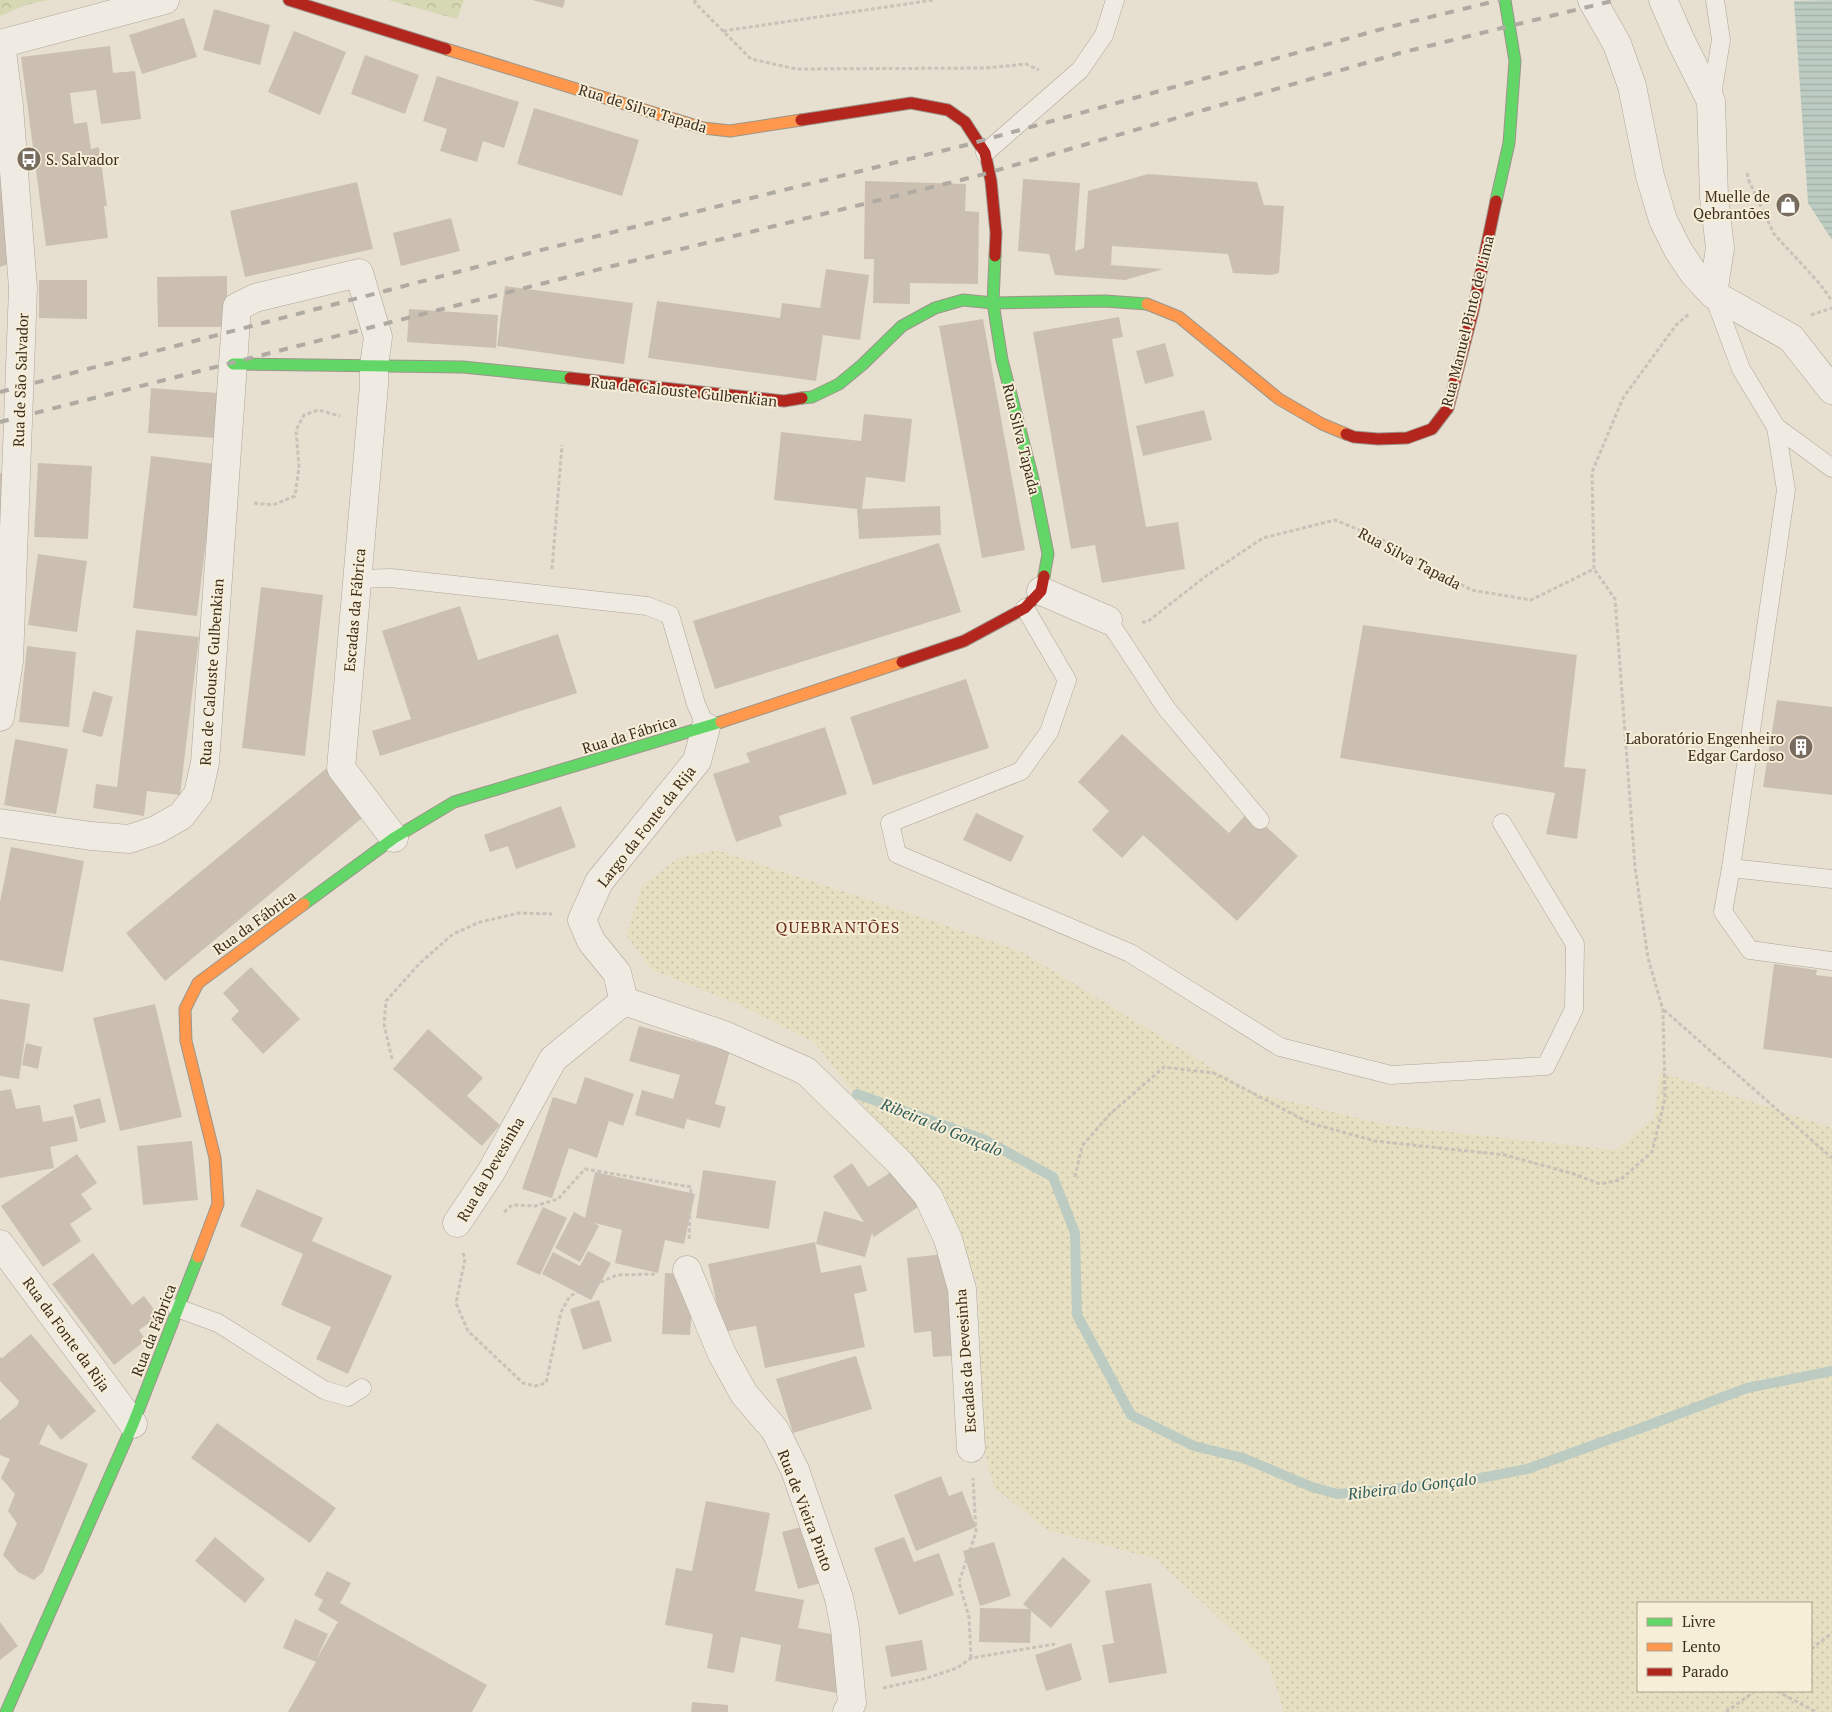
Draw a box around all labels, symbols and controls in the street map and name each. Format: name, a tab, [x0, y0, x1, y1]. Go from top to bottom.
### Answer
street label: Rua de Silva Tapada	[576, 79, 710, 137]
bus stop icon: S. Salvador	[16, 146, 42, 172]
place label: S. Salvador	[46, 149, 119, 169]
place label: Muelle de Qebrantões	[1693, 186, 1770, 223]
shop icon: Muelle de Qebrantões	[1775, 192, 1801, 218]
street label: Rua Manuel Pinto de Lima	[1436, 233, 1498, 409]
street label: Rua de São Salvador	[8, 312, 32, 447]
street label: Rua de Calouste Gulbenkian	[590, 371, 778, 411]
street label: Rua Silva Tapada	[999, 381, 1046, 497]
street label: Rua Silva Tapada	[1355, 522, 1465, 594]
street label: Escadas da Fábrica	[339, 547, 369, 673]
street label: Rua de Calouste Gulbenkian	[194, 578, 228, 766]
street label: Rua da Fábrica	[579, 710, 679, 758]
place label: Laboratório Engenheiro Edgar Cardoso	[1625, 728, 1784, 765]
building icon: Laboratório Engenheiro Edgar Cardoso	[1788, 734, 1814, 760]
street label: Largo da Fonte da Rija	[592, 761, 700, 891]
street label: Rua da Fábrica	[209, 885, 300, 959]
district label: QUEBRANTÕES	[776, 916, 900, 938]
water label: Ribeira do Gonçalo	[877, 1092, 1006, 1161]
street label: Rua da Devesinha	[452, 1113, 528, 1225]
street label: Rua da Fonte da Rija	[19, 1273, 115, 1395]
street label: Rua da Fábrica	[126, 1280, 180, 1379]
street label: Escadas da Devesinha	[950, 1288, 980, 1434]
street label: Rua de Vieira Pinto	[774, 1446, 838, 1574]
water label: Ribeira do Gonçalo	[1345, 1467, 1478, 1505]
legend	[1637, 1602, 1812, 1692]
text: Livre	[1682, 1611, 1716, 1631]
text: Lento	[1682, 1636, 1721, 1656]
text: Parado	[1682, 1661, 1728, 1681]

